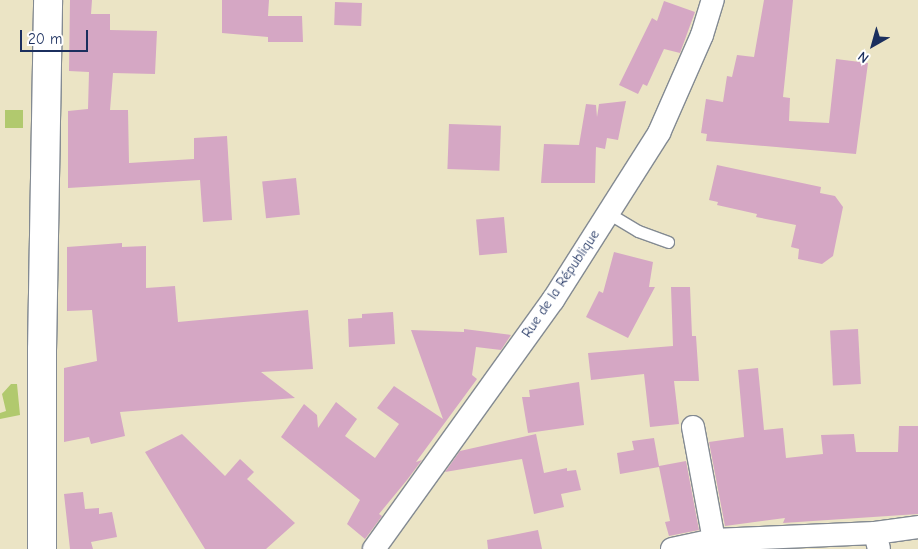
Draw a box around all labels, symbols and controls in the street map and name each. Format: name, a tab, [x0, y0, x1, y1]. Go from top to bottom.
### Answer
scale bar	[22, 20, 90, 52]
north arrow	[848, 20, 898, 70]
text: 20 m	[28, 30, 62, 48]
text: N	[855, 48, 872, 67]
street label: Rue de la République	[519, 227, 603, 341]

